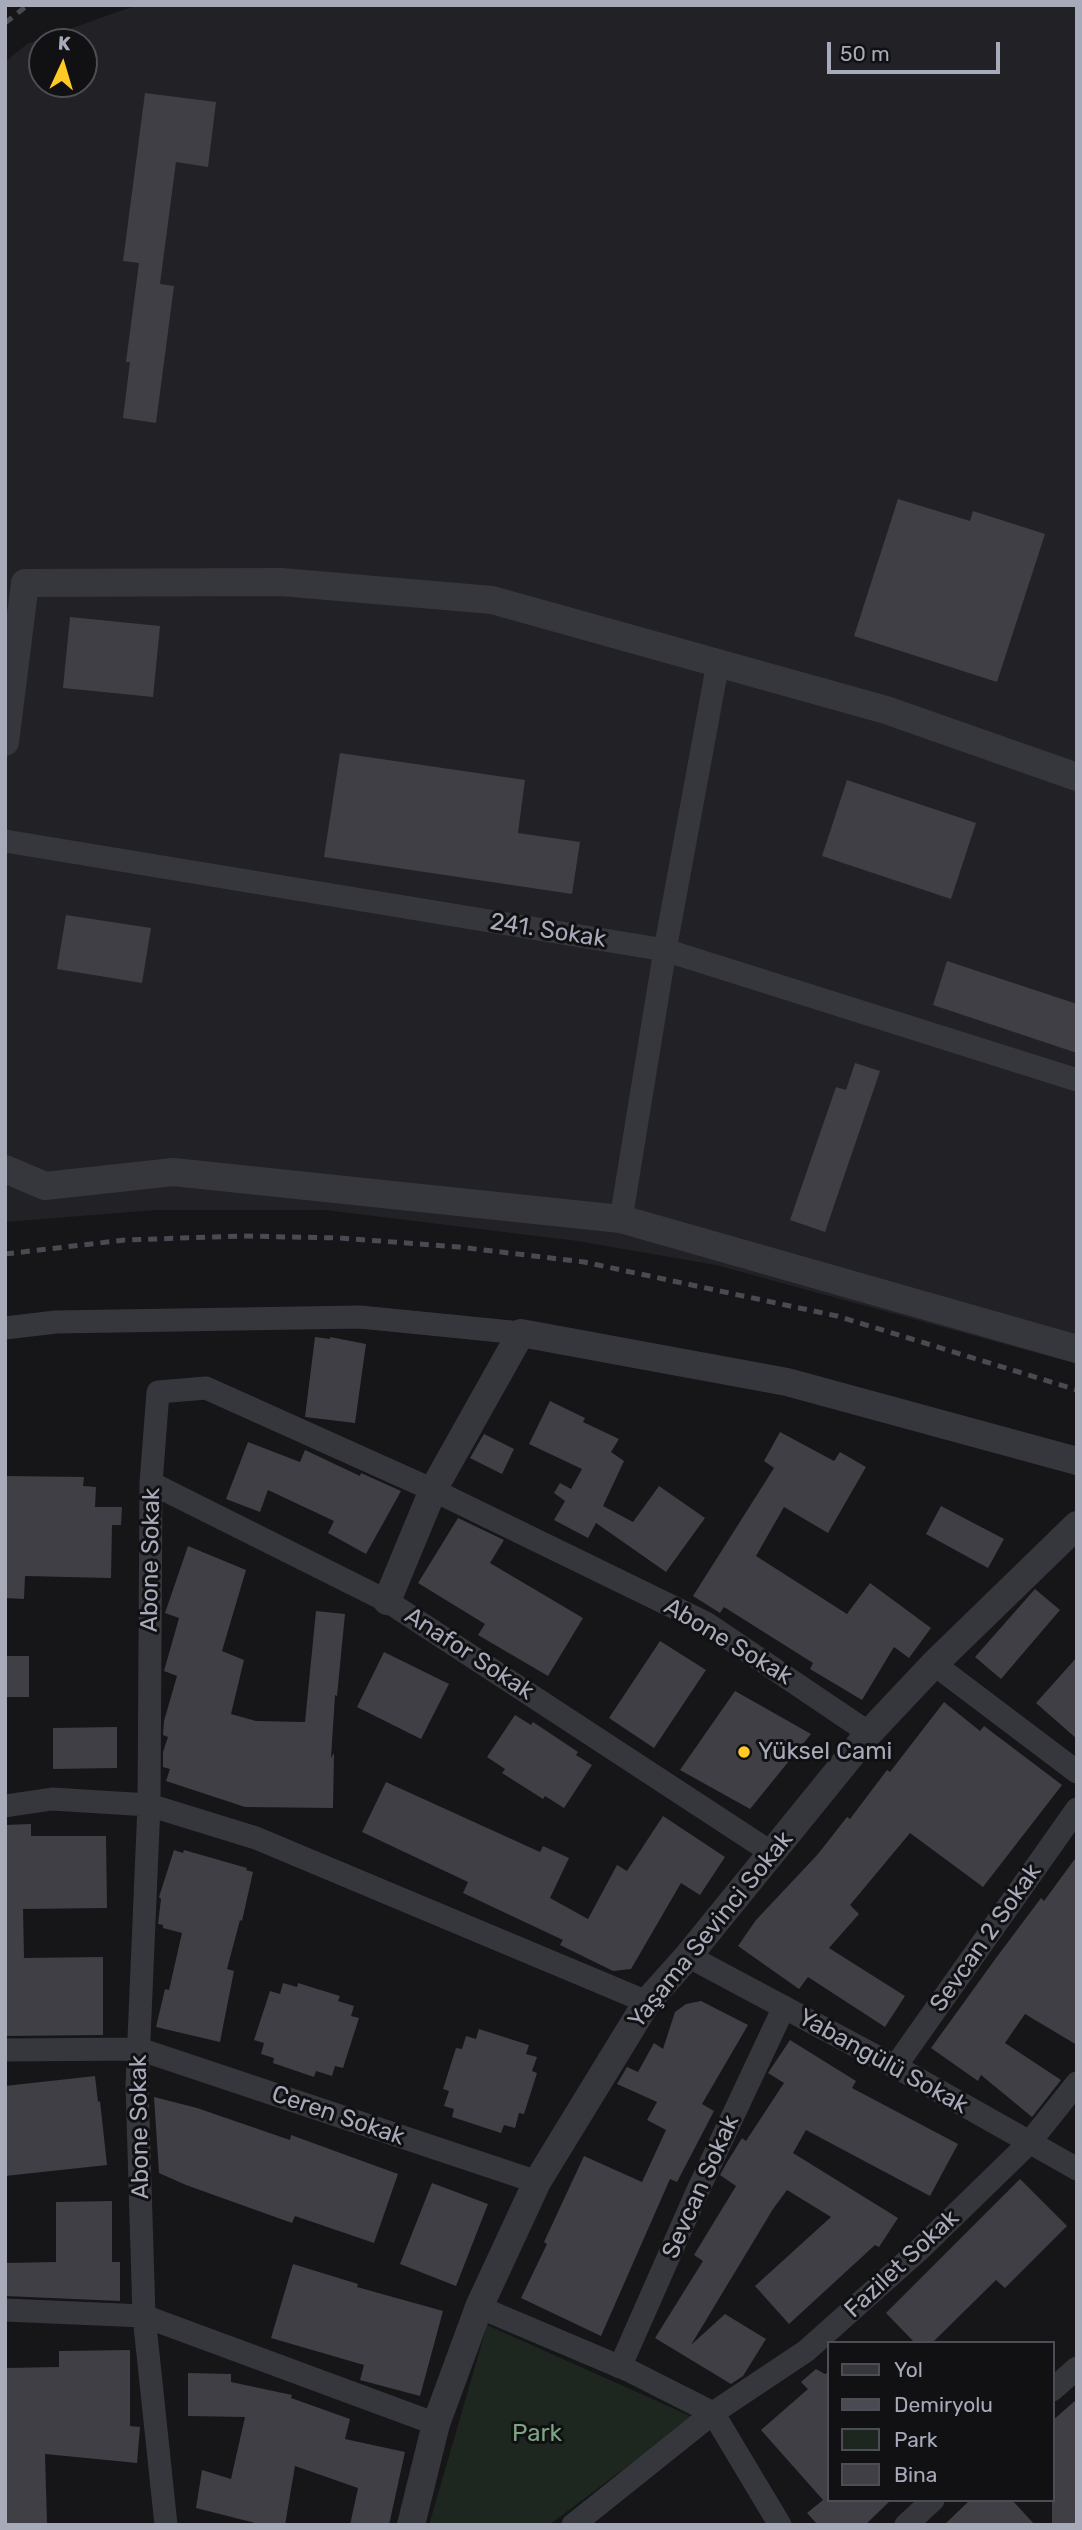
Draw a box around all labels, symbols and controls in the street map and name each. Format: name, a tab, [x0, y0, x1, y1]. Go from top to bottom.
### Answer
north arrow	[28, 28, 98, 98]
scale bar	[830, 28, 1003, 72]
text: K	[57, 32, 71, 55]
text: 50 m	[840, 41, 890, 66]
street label: 241. Sokak	[488, 908, 608, 954]
street label: Abone Sokak	[135, 1488, 167, 1632]
street label: Abone Sokak	[659, 1592, 797, 1692]
street label: Anafor Sokak	[399, 1602, 539, 1706]
place label: Yüksel Cami	[758, 1738, 892, 1766]
marker: Yüksel Cami	[736, 1744, 752, 1760]
street label: Yaşama Sevinci Sokak	[623, 1826, 799, 2034]
street label: Sevcan 2 Sokak	[924, 1858, 1048, 2018]
street label: Yabangülü Sokak	[793, 2003, 973, 2121]
street label: Abone Sokak	[124, 2055, 156, 2199]
street label: Ceren Sokak	[268, 2080, 408, 2152]
street label: Sevcan Sokak	[656, 2111, 746, 2263]
street label: Fazilet Sokak	[839, 2204, 965, 2324]
legend	[827, 2341, 1054, 2502]
text: Yol	[894, 2357, 923, 2382]
text: Demiryolu	[894, 2392, 993, 2417]
park label: Park	[512, 2420, 562, 2448]
text: Park	[894, 2427, 938, 2452]
text: Bina	[894, 2462, 937, 2487]

